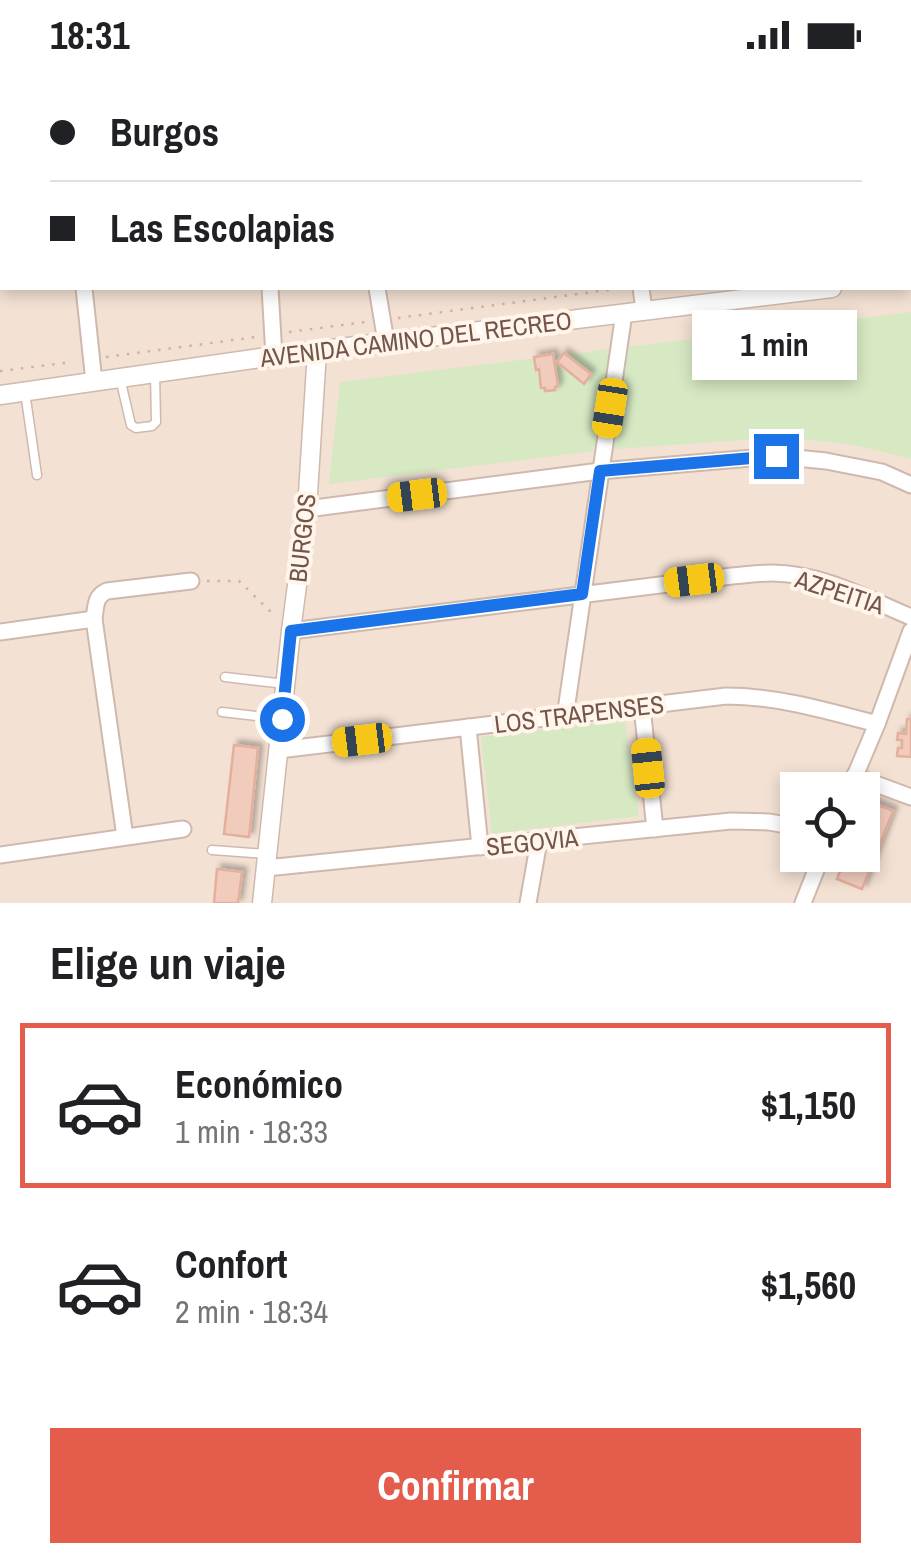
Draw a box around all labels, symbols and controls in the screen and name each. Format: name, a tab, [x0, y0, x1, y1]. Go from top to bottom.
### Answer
text: 18:31	[50, 10, 130, 61]
text: Burgos	[110, 107, 219, 158]
text: Las Escolapias	[110, 203, 335, 254]
street label: AVENIDA CAMINO DEL RECREO	[257, 303, 574, 375]
callout: 1 min	[694, 311, 858, 381]
text: 1 min	[740, 323, 809, 366]
car	[590, 376, 630, 440]
route end	[754, 434, 799, 479]
car	[385, 476, 449, 514]
street label: BURGOS	[280, 492, 324, 584]
car	[662, 561, 726, 599]
street label: AZPEITIA	[790, 561, 889, 622]
street label: LOS TRAPENSES	[492, 687, 666, 741]
route start	[260, 697, 305, 742]
car	[330, 721, 394, 759]
car	[630, 737, 666, 799]
map controls	[780, 772, 880, 872]
button: locate	[780, 772, 880, 872]
street label: SEGOVIA	[484, 820, 580, 864]
text: Elige un viaje	[50, 932, 286, 993]
text: Económico	[175, 1059, 343, 1110]
icon: car	[55, 1061, 145, 1151]
text: $1,150	[761, 1080, 856, 1131]
text: 1 min · 18:33	[175, 1110, 328, 1153]
text: Confort	[175, 1239, 287, 1290]
icon: car	[55, 1241, 145, 1331]
text: $1,560	[761, 1260, 856, 1311]
text: 2 min · 18:34	[175, 1290, 328, 1333]
button: Confirmar	[50, 1428, 861, 1543]

